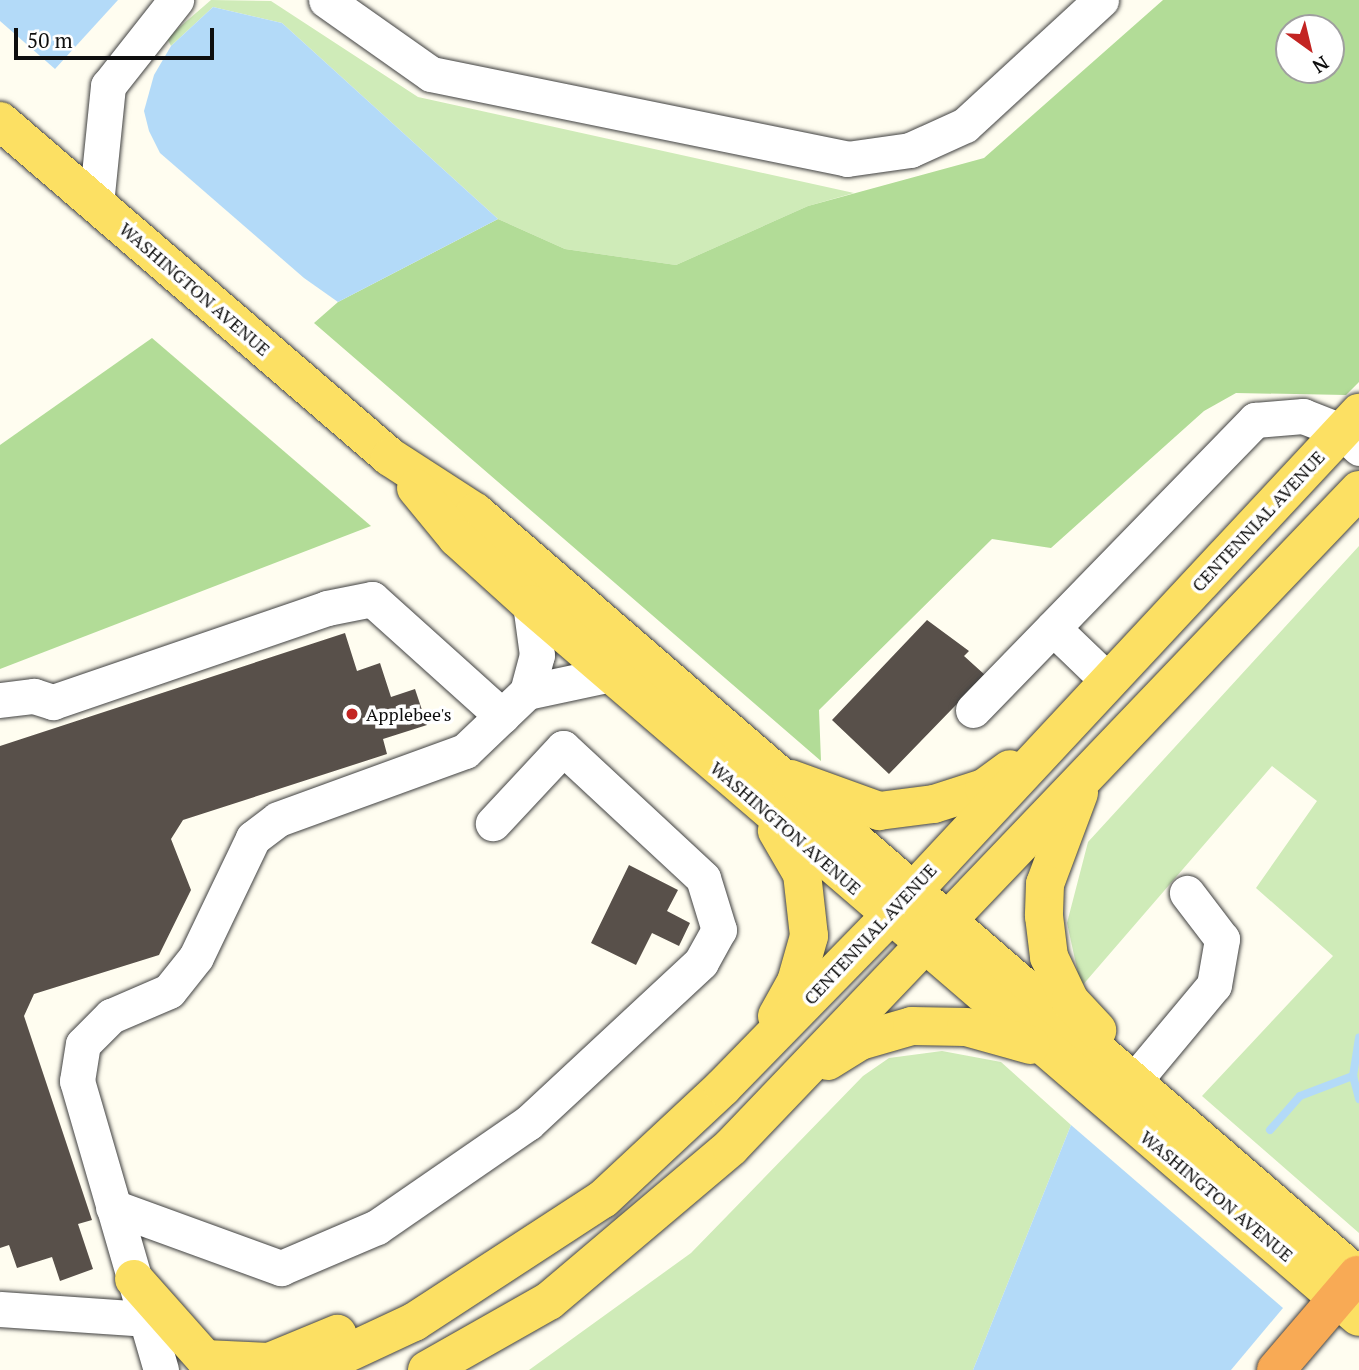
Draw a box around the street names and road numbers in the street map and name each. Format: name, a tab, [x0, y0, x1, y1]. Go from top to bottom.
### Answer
street label: WASHINGTON AVENUE	[115, 218, 275, 360]
street label: CENTENNIAL AVENUE	[1187, 446, 1329, 596]
street label: WASHINGTON AVENUE	[706, 757, 866, 899]
street label: CENTENNIAL AVENUE	[799, 859, 941, 1009]
street label: WASHINGTON AVENUE	[1136, 1126, 1298, 1266]

